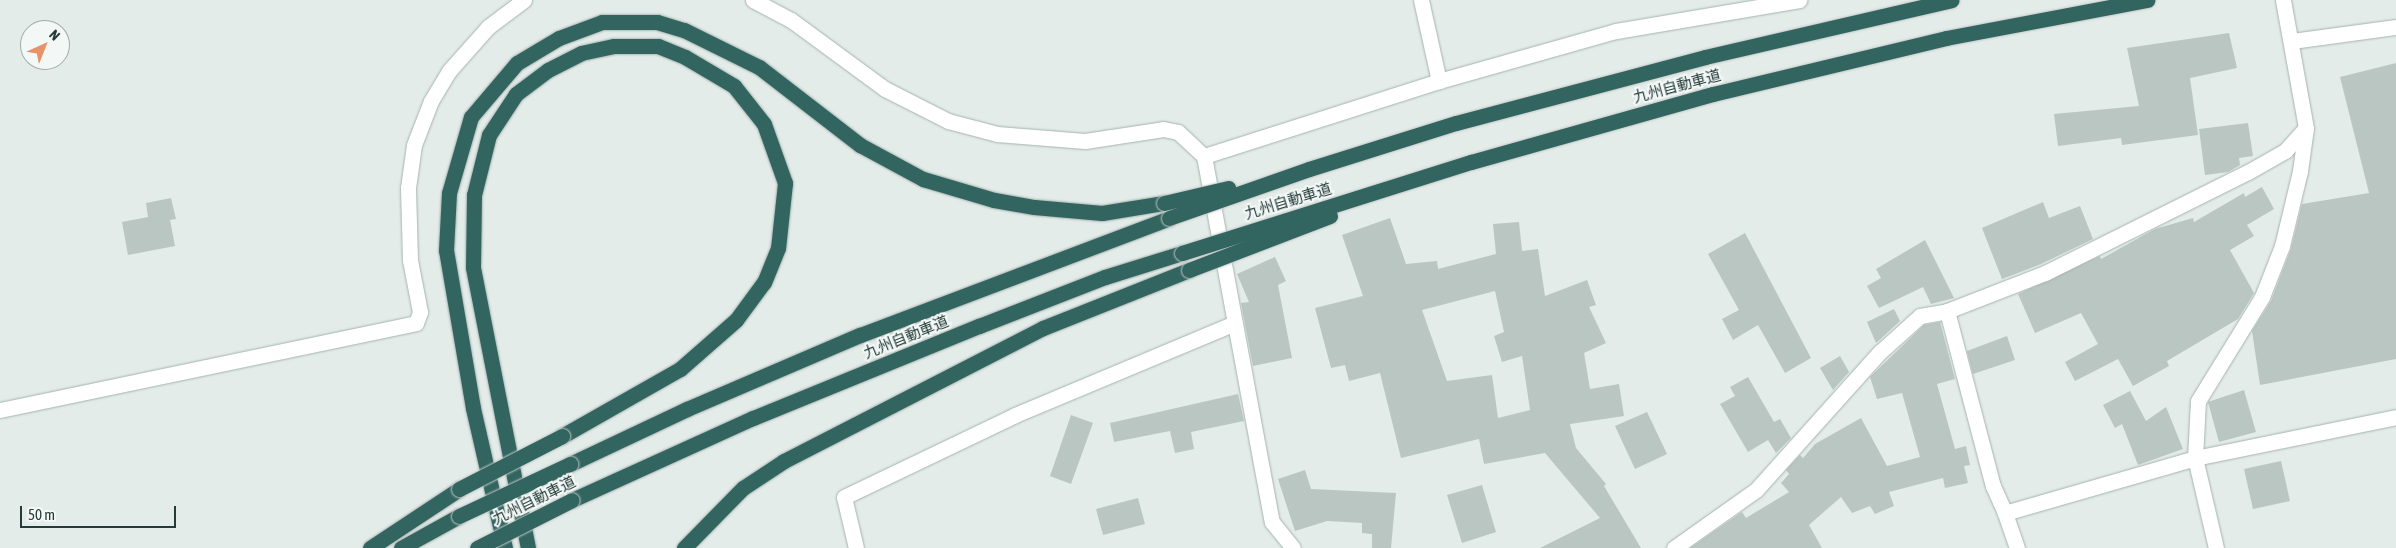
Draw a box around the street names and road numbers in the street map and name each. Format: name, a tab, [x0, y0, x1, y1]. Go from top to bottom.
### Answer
street label: 九州自動車道	[1631, 66, 1723, 106]
street label: 九州自動車道	[1242, 179, 1334, 223]
street label: 九州自動車道	[861, 312, 951, 362]
street label: 九州自動車道	[490, 472, 578, 528]

